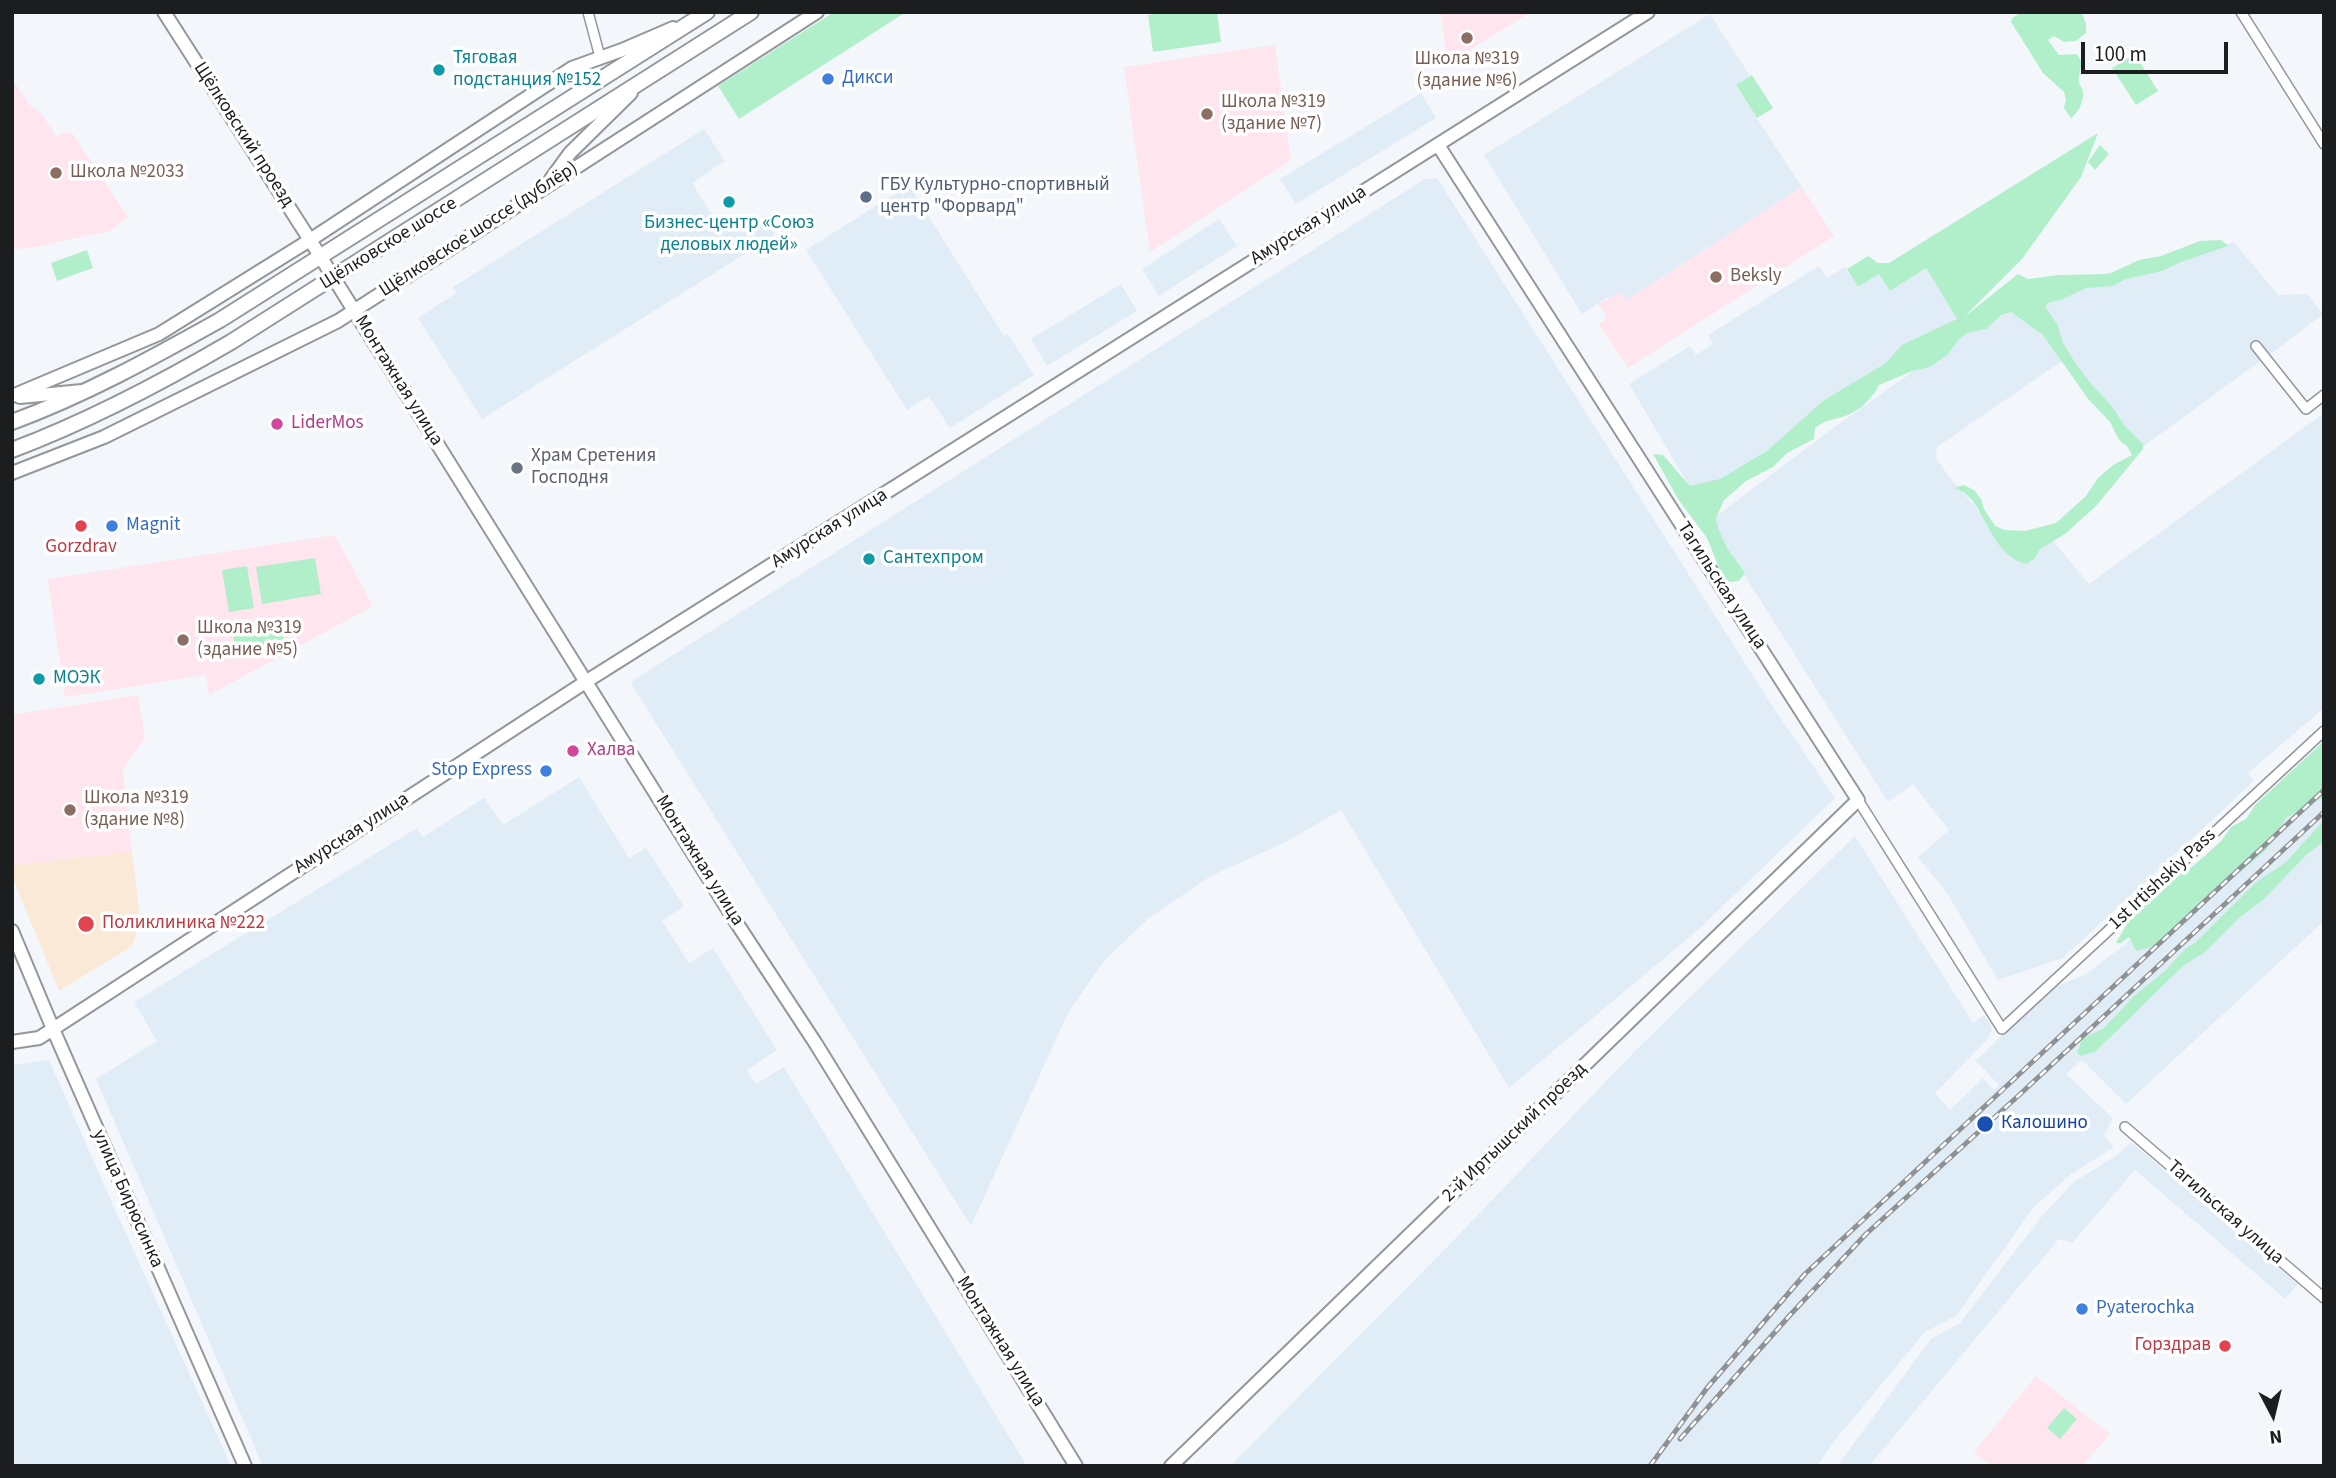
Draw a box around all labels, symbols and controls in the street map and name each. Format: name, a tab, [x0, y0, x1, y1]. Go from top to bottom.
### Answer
scale bar	[2084, 28, 2231, 72]
marker: Школа №319 (здание №6)	[1459, 30, 1475, 46]
text: 100 m	[2094, 39, 2147, 69]
place label: Тяговая подстанция №152	[453, 48, 601, 92]
place label: Школа №319 (здание №6)	[1415, 49, 1519, 93]
street label: Щёлковский проезд	[188, 58, 298, 212]
marker: Тяговая подстанция №152	[431, 62, 447, 78]
place label: Дикси	[842, 68, 893, 90]
marker: Дикси	[820, 71, 836, 87]
place label: Школа №319 (здание №7)	[1221, 92, 1326, 136]
marker: Школа №319 (здание №7)	[1199, 106, 1215, 122]
street label: Щёлковское шоссе (дублёр)	[376, 157, 582, 303]
place label: Школа №2033	[70, 162, 184, 184]
marker: Школа №2033	[48, 165, 64, 181]
place label: ГБУ Культурно-спортивный центр "Форвард"	[880, 175, 1110, 219]
street label: Амурская улица	[1247, 181, 1371, 271]
marker: ГБУ Культурно-спортивный центр "Форвард"	[858, 189, 874, 205]
street label: Щёлковское шоссе	[316, 193, 462, 295]
marker: Бизнес-центр «Союз деловых людей»	[721, 194, 737, 210]
place label: Бизнес-центр «Союз деловых людей»	[644, 213, 814, 257]
place label: Beksly	[1730, 266, 1782, 288]
marker: Beksly	[1708, 269, 1724, 285]
street label: Монтажная улица	[349, 312, 447, 450]
place label: LiderMos	[291, 413, 363, 435]
marker: LiderMos	[269, 416, 285, 432]
place label: Храм Сретения Господня	[531, 446, 656, 490]
marker: Храм Сретения Господня	[509, 460, 525, 476]
street label: Амурская улица	[768, 484, 892, 574]
place label: Magnit	[126, 515, 180, 537]
marker: Gorzdrav	[73, 518, 89, 534]
marker: Magnit	[104, 518, 120, 534]
street label: Тагильская улица	[1671, 518, 1771, 654]
place label: Gorzdrav	[45, 537, 117, 559]
place label: Сантехпром	[883, 548, 984, 570]
marker: Сантехпром	[861, 551, 877, 567]
place label: Школа №319 (здание №5)	[197, 618, 302, 662]
marker: Школа №319 (здание №5)	[175, 632, 191, 648]
place label: МОЭК	[53, 668, 101, 690]
marker: МОЭК	[31, 671, 47, 687]
place label: Халва	[587, 740, 635, 762]
marker: Халва	[565, 743, 581, 759]
place label: Stop Express	[431, 760, 532, 782]
marker: Stop Express	[538, 763, 554, 779]
place label: Школа №319 (здание №8)	[84, 788, 189, 832]
street label: Амурская улица	[290, 788, 414, 880]
street label: Монтажная улица	[650, 792, 748, 930]
marker: Школа №319 (здание №8)	[62, 802, 78, 818]
street label: 1st Irtishskiy Pass	[2105, 824, 2221, 936]
place label: Поликлиника №222	[102, 913, 265, 935]
marker: Поликлиника №222	[76, 914, 96, 934]
street label: 2-й Иртышский проезд	[1438, 1058, 1592, 1208]
place label: Калошино	[2001, 1113, 2088, 1135]
marker: Калошино	[1975, 1114, 1995, 1134]
street label: улица Бирюсинка	[86, 1126, 168, 1272]
street label: Тагильская улица	[2162, 1156, 2288, 1270]
street label: Монтажная улица	[951, 1273, 1049, 1411]
place label: Pyaterochka	[2096, 1298, 2195, 1320]
marker: Pyaterochka	[2074, 1301, 2090, 1317]
place label: Горздрав	[2135, 1335, 2211, 1357]
marker: Горздрав	[2217, 1338, 2233, 1354]
north arrow	[2238, 1380, 2308, 1450]
text: N	[2268, 1422, 2284, 1451]

